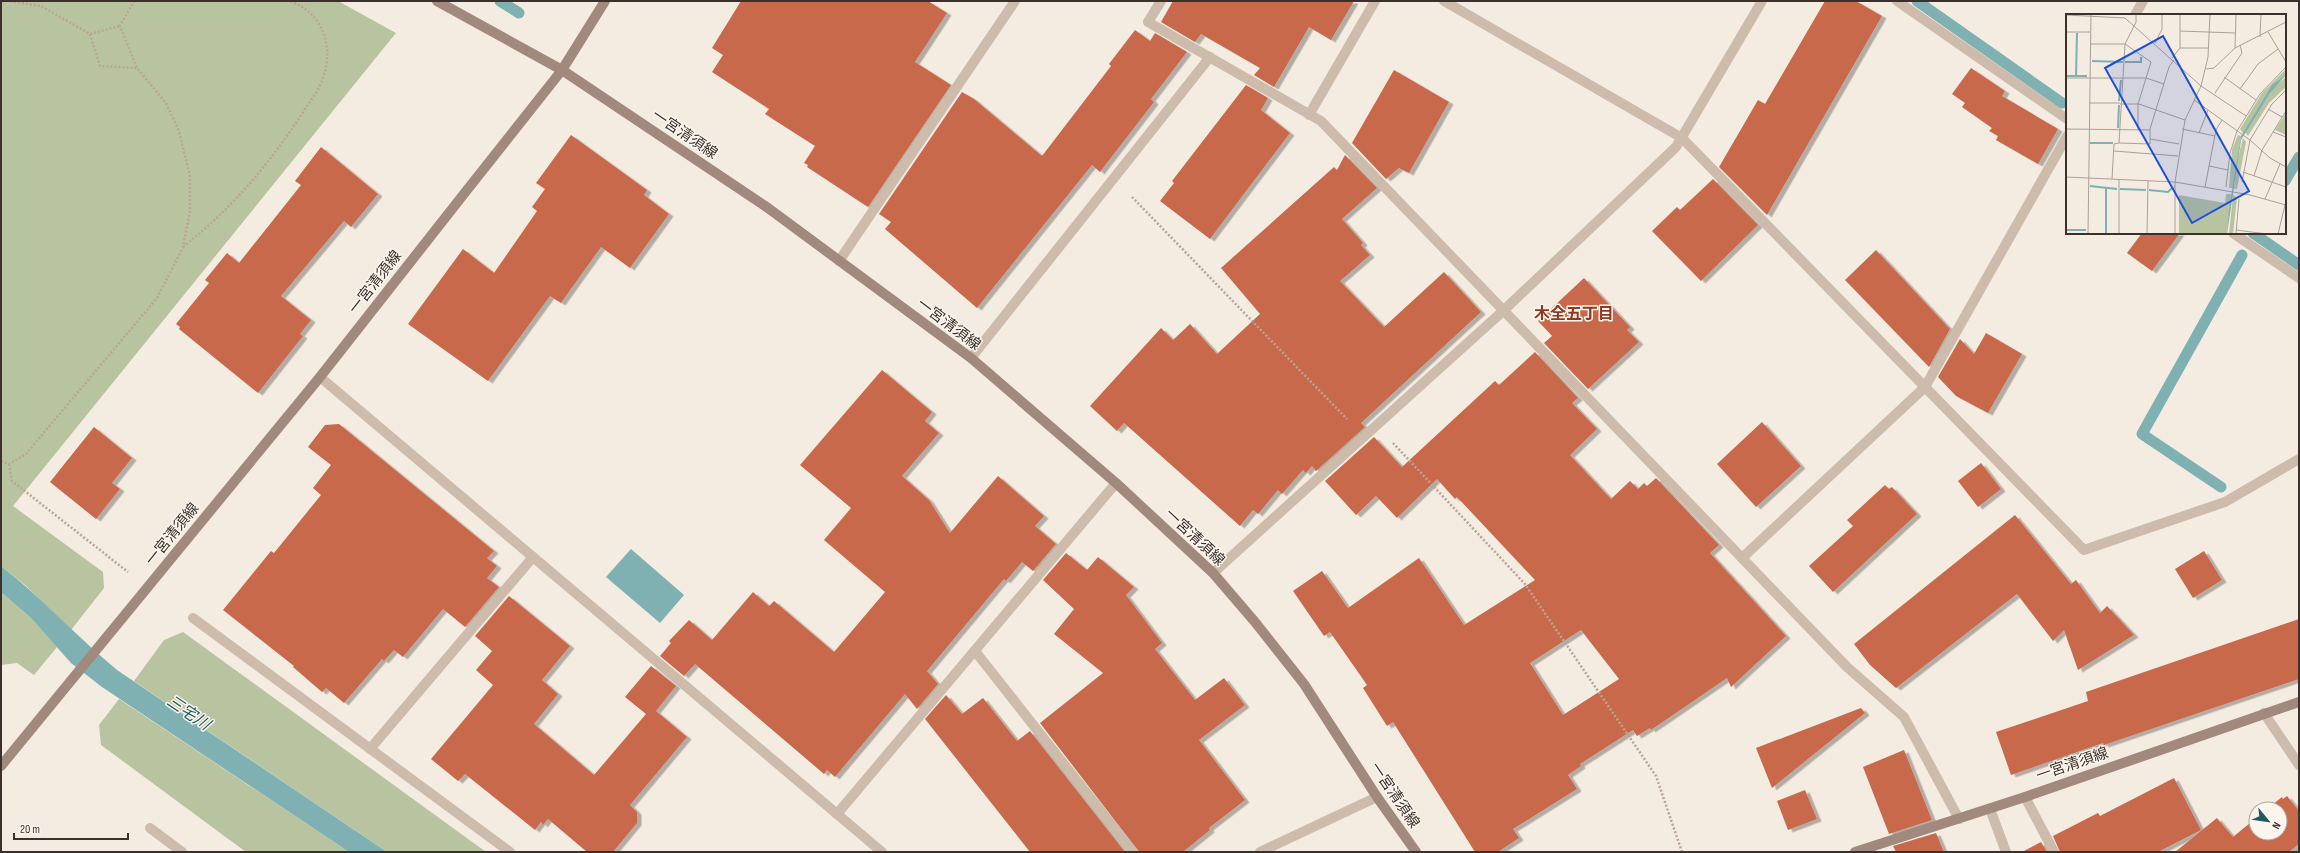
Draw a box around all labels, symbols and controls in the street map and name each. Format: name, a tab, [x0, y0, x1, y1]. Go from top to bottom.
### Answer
inset map	[2066, 14, 2286, 234]
street label: 一宮清須線	[648, 106, 721, 163]
street label: 一宮清須線	[345, 247, 406, 318]
street label: 一宮清須線	[913, 294, 984, 355]
district label: 木全五丁目	[1534, 305, 1614, 324]
street label: 一宮清須線	[141, 499, 203, 569]
street label: 一宮清須線	[1161, 505, 1229, 570]
water label: 三宅川	[163, 692, 215, 736]
street label: 一宮清須線	[2034, 743, 2111, 786]
street label: 一宮清須線	[1366, 759, 1423, 832]
north arrow	[2248, 801, 2288, 841]
scale bar	[14, 815, 128, 841]
text: N	[2269, 820, 2283, 831]
text: 20 m	[20, 822, 40, 837]

